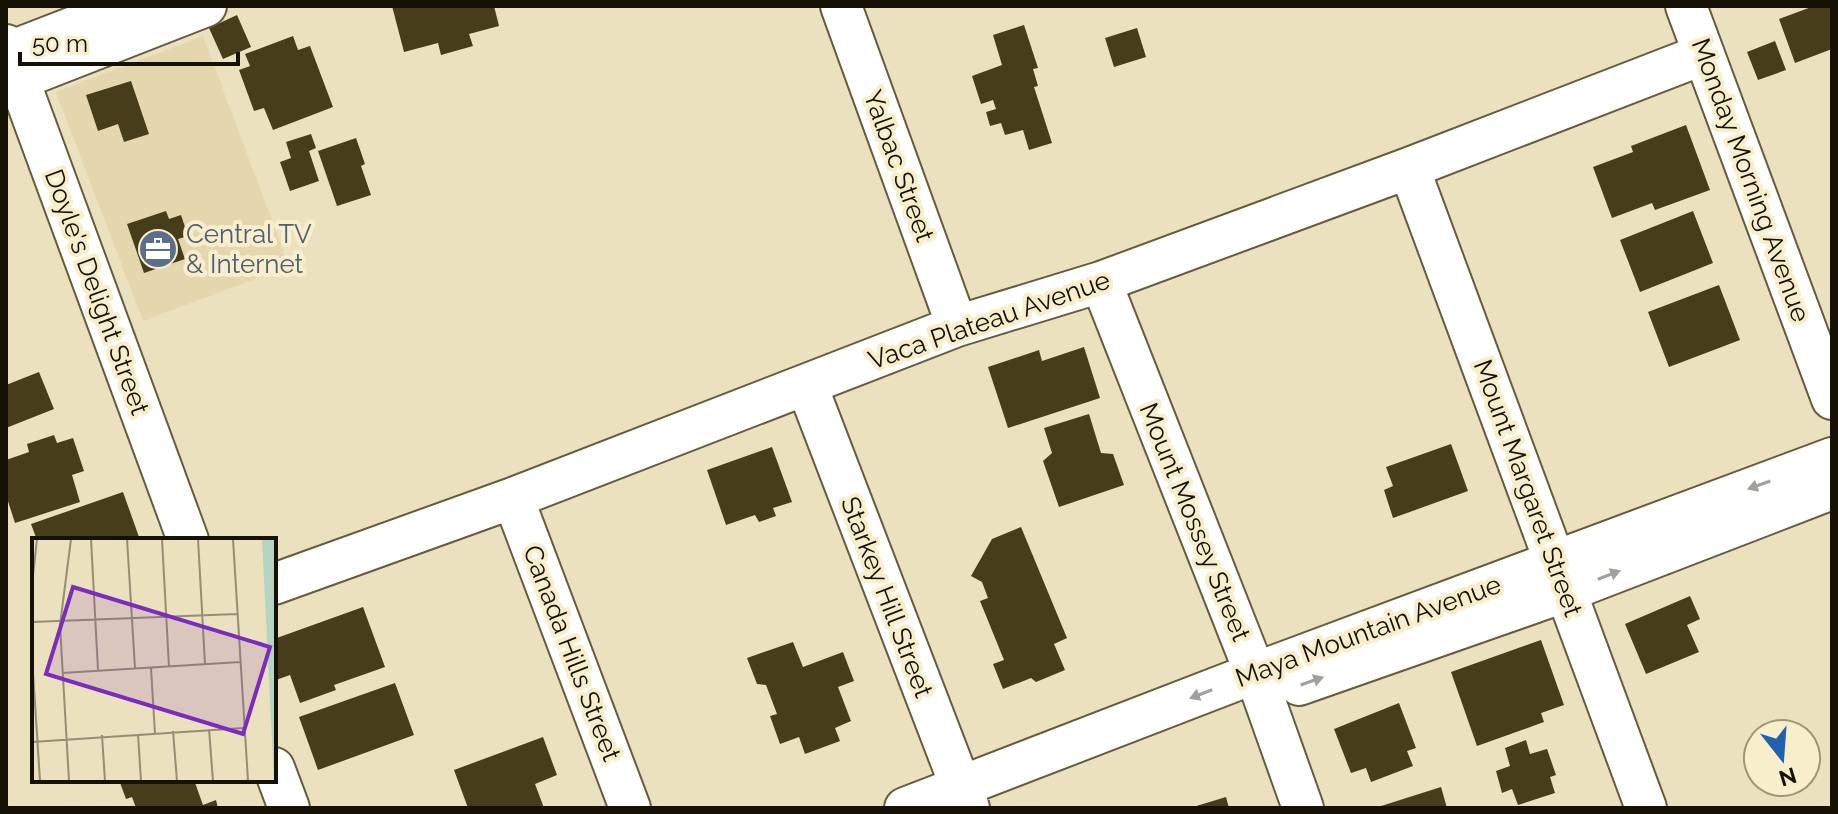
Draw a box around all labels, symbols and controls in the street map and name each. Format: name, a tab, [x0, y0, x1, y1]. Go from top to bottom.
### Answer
scale bar	[20, 16, 238, 66]
text: 50 m	[32, 29, 88, 58]
street label: Monday Morning Avenue	[1686, 34, 1816, 326]
street label: Yalbac Street	[858, 86, 940, 246]
street label: Doyle's Delight Street	[39, 165, 155, 419]
place label: Central TV & Internet	[186, 219, 312, 279]
office icon: Central TV & Internet	[137, 228, 179, 270]
street label: Vaca Plateau Avenue	[864, 265, 1114, 375]
street label: Mount Margaret Street	[1468, 356, 1589, 621]
street label: Mount Mossey Street	[1134, 399, 1257, 646]
one-way arrow	[1747, 480, 1771, 492]
street label: Starkey Hill Street	[835, 492, 939, 702]
inset map	[32, 538, 276, 782]
street label: Canada Hills Street	[517, 541, 627, 765]
one-way arrow	[1597, 568, 1621, 581]
street label: Maya Mountain Avenue	[1231, 569, 1505, 693]
one-way arrow	[1300, 674, 1324, 686]
one-way arrow	[1189, 688, 1213, 701]
north arrow	[1742, 718, 1822, 798]
text: N	[1776, 762, 1800, 792]

